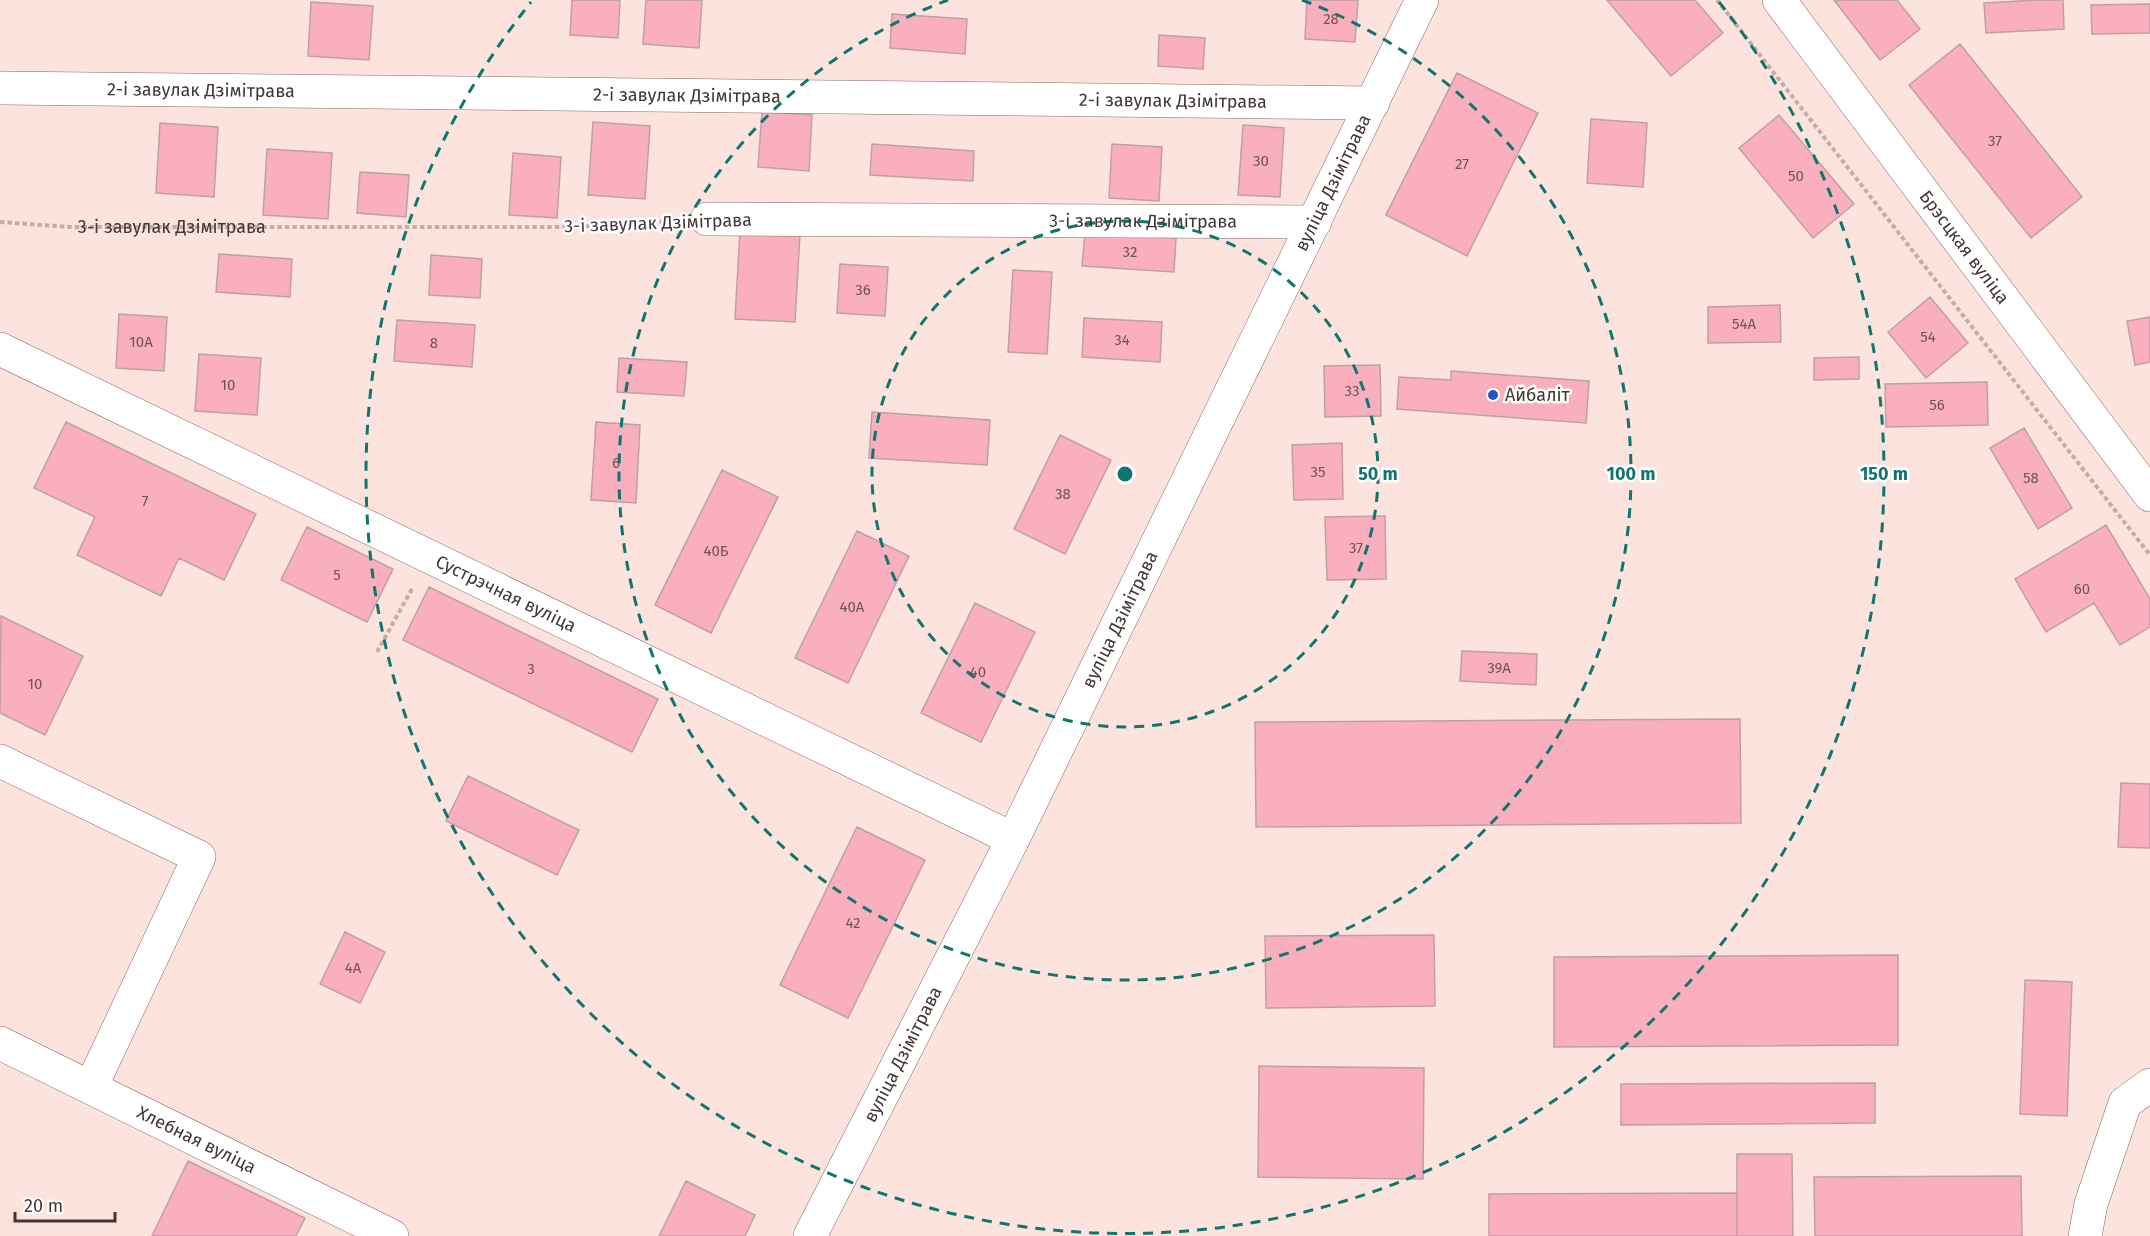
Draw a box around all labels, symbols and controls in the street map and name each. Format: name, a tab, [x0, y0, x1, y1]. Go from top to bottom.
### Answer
house number: 28	[1323, 10, 1339, 28]
street label: 2-і завулак Дзімітрава	[107, 78, 295, 102]
street label: 2-і завулак Дзімітрава	[593, 83, 781, 108]
street label: 2-і завулак Дзімітрава	[1079, 89, 1267, 113]
street label: вуліца Дзімітрава	[1290, 111, 1376, 255]
house number: 37	[1988, 132, 2002, 150]
house number: 30	[1253, 152, 1269, 170]
house number: 27	[1455, 155, 1469, 173]
house number: 50	[1788, 167, 1804, 185]
street label: Брэсцкая вуліца	[1915, 186, 2014, 308]
street label: 3-і завулак Дзімітрава	[564, 209, 752, 237]
street label: 3-і завулак Дзімітрава	[1049, 210, 1237, 233]
street label: 3-і завулак Дзімітрава	[78, 216, 266, 238]
house number: 32	[1123, 243, 1137, 261]
house number: 36	[855, 281, 871, 299]
house number: 54А	[1732, 315, 1756, 333]
house number: 54	[1920, 328, 1936, 346]
house number: 34	[1114, 331, 1130, 349]
house number: 10А	[129, 333, 153, 351]
house number: 8	[430, 334, 438, 352]
house number: 10	[221, 376, 235, 394]
house number: 33	[1345, 382, 1359, 400]
place label: Айбаліт	[1505, 384, 1571, 406]
marker: Айбаліт	[1486, 388, 1500, 402]
house number: 56	[1929, 396, 1945, 414]
house number: 6	[612, 454, 620, 472]
house number: 35	[1310, 463, 1326, 481]
text: 50 m	[1358, 463, 1398, 485]
text: 100 m	[1607, 463, 1655, 485]
text: 150 m	[1860, 463, 1908, 485]
centre of rings	[1115, 464, 1135, 484]
house number: 58	[2023, 469, 2039, 487]
house number: 38	[1055, 485, 1071, 503]
house number: 7	[142, 492, 149, 510]
house number: 37	[1349, 539, 1363, 557]
house number: 40Б	[703, 542, 729, 560]
street label: вуліца Дзімітрава	[1077, 548, 1163, 692]
street label: Сустрэчная вуліца	[432, 550, 580, 637]
house number: 5	[333, 566, 341, 584]
house number: 60	[2074, 580, 2090, 598]
house number: 40А	[840, 598, 865, 616]
house number: 39А	[1487, 659, 1511, 677]
house number: 3	[527, 660, 535, 678]
house number: 40	[970, 663, 986, 681]
house number: 10	[28, 675, 42, 693]
house number: 42	[845, 914, 861, 932]
house number: 4А	[345, 959, 362, 977]
street label: вуліца Дзімітрава	[859, 983, 947, 1126]
street label: Хлебная вуліца	[133, 1101, 260, 1178]
scale bar	[15, 1185, 116, 1223]
text: 20 m	[24, 1195, 63, 1217]

